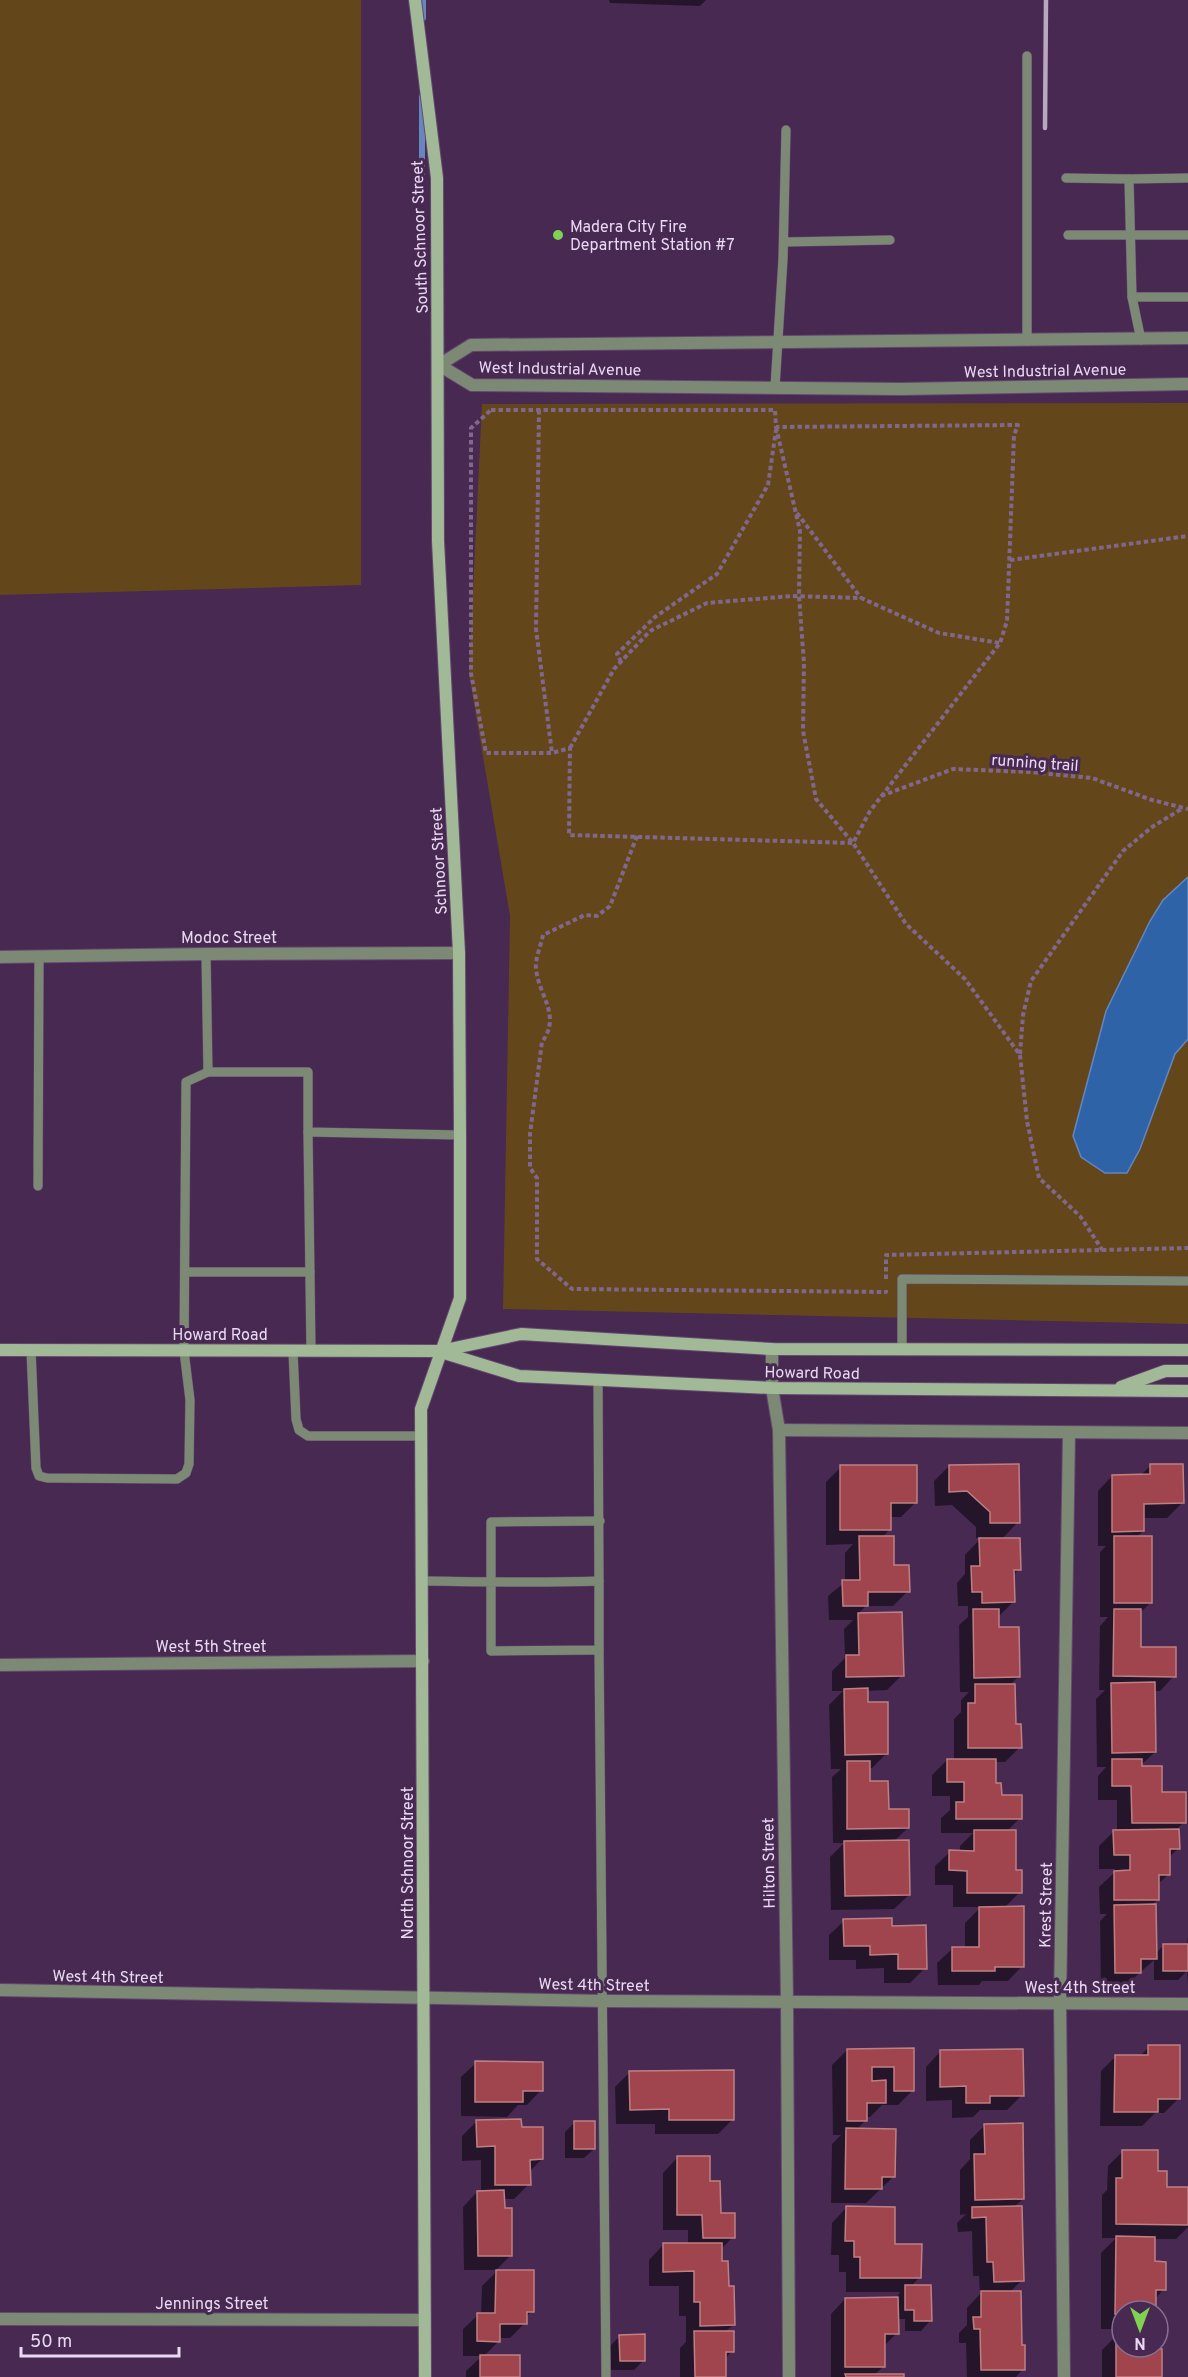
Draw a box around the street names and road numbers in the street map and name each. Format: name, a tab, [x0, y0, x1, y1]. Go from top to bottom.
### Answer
street label: South Schnoor Street	[408, 160, 434, 314]
street label: West Industrial Avenue	[478, 359, 641, 381]
street label: West Industrial Avenue	[964, 361, 1127, 383]
street label: running trail	[991, 751, 1079, 777]
street label: Schnoor Street	[427, 807, 453, 915]
street label: Modoc Street	[181, 929, 277, 949]
street label: Howard Road	[172, 1326, 268, 1346]
street label: Howard Road	[764, 1363, 860, 1385]
street label: West 5th Street	[155, 1638, 267, 1658]
street label: North Schnoor Street	[399, 1787, 419, 1940]
street label: Hilton Street	[759, 1817, 781, 1909]
street label: Krest Street	[1036, 1862, 1058, 1948]
street label: West 4th Street	[52, 1967, 164, 1989]
street label: West 4th Street	[538, 1975, 650, 1997]
street label: West 4th Street	[1024, 1979, 1136, 1999]
street label: Jennings Street	[155, 2295, 269, 2315]

